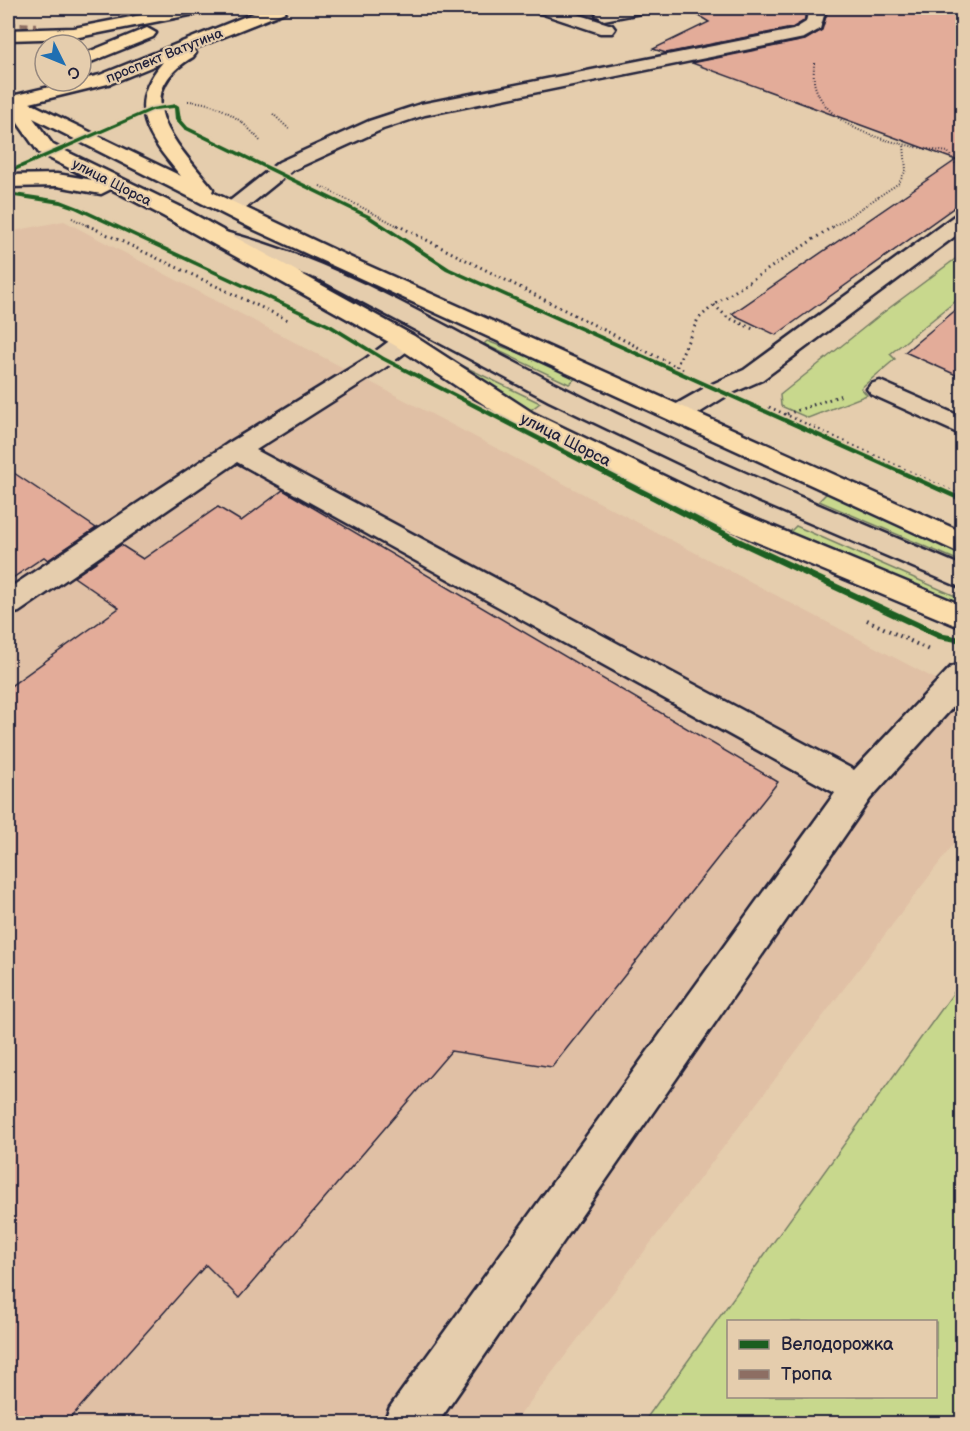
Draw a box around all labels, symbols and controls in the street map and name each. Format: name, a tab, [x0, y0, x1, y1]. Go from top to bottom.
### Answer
street label: проспект Ватутина	[103, 24, 226, 87]
north arrow	[33, 33, 93, 93]
text: С	[62, 62, 84, 83]
street label: улица Щорса	[69, 155, 155, 210]
street label: улица Щорса	[517, 409, 614, 471]
legend	[727, 1320, 937, 1398]
text: Велодорожка	[781, 1334, 894, 1355]
text: Тропа	[781, 1364, 832, 1385]

